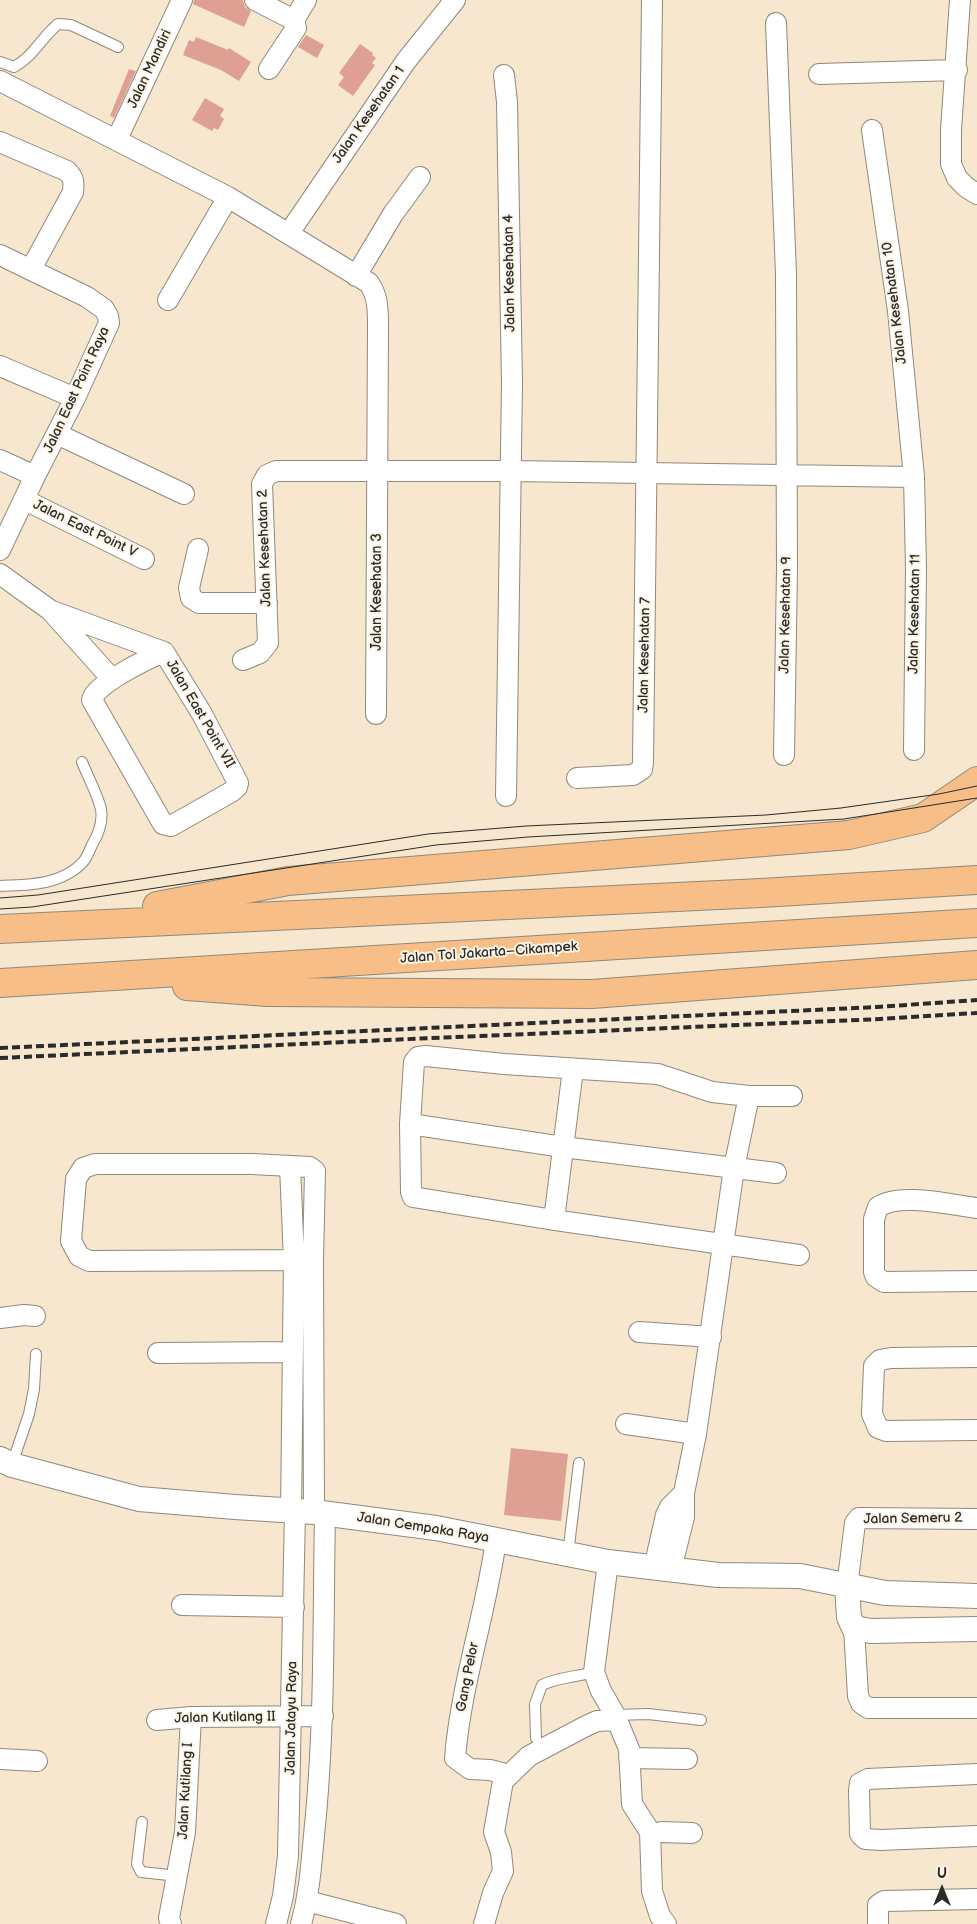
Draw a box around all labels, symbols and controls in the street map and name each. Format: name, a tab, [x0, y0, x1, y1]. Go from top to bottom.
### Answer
street label: Jalan Mandiri	[124, 27, 176, 111]
street label: Jalan Kesehatan 1	[329, 63, 409, 167]
street label: Jalan Kesehatan 4	[501, 214, 519, 332]
street label: Jalan Kesehatan 10	[879, 241, 911, 365]
street label: Jalan East Point Raya	[40, 324, 114, 456]
street label: Jalan Kesehatan 2	[255, 489, 275, 607]
street label: Jalan East Point V	[30, 496, 140, 562]
street label: Jalan Kesehatan 3	[369, 533, 385, 651]
street label: Jalan Kesehatan 11	[906, 554, 924, 674]
street label: Jalan Kesehatan 9	[777, 556, 795, 674]
street label: Jalan Kesehatan 7	[636, 597, 654, 713]
street label: Jalan East Point VII	[162, 657, 238, 771]
street label: Jalan Tol Jakarta–Cikampek	[400, 938, 578, 968]
street label: Jalan Cempaka Raya	[356, 1509, 490, 1547]
street label: Jalan Semeru 2	[863, 1510, 963, 1528]
street label: Gang Pelor	[453, 1641, 483, 1713]
street label: Jalan Jatayu Raya	[283, 1661, 301, 1775]
street label: Jalan Kutilang II	[174, 1709, 276, 1727]
street label: Jalan Kutilang I	[175, 1742, 197, 1840]
north arrow	[917, 1864, 967, 1914]
text: U	[937, 1865, 947, 1882]

